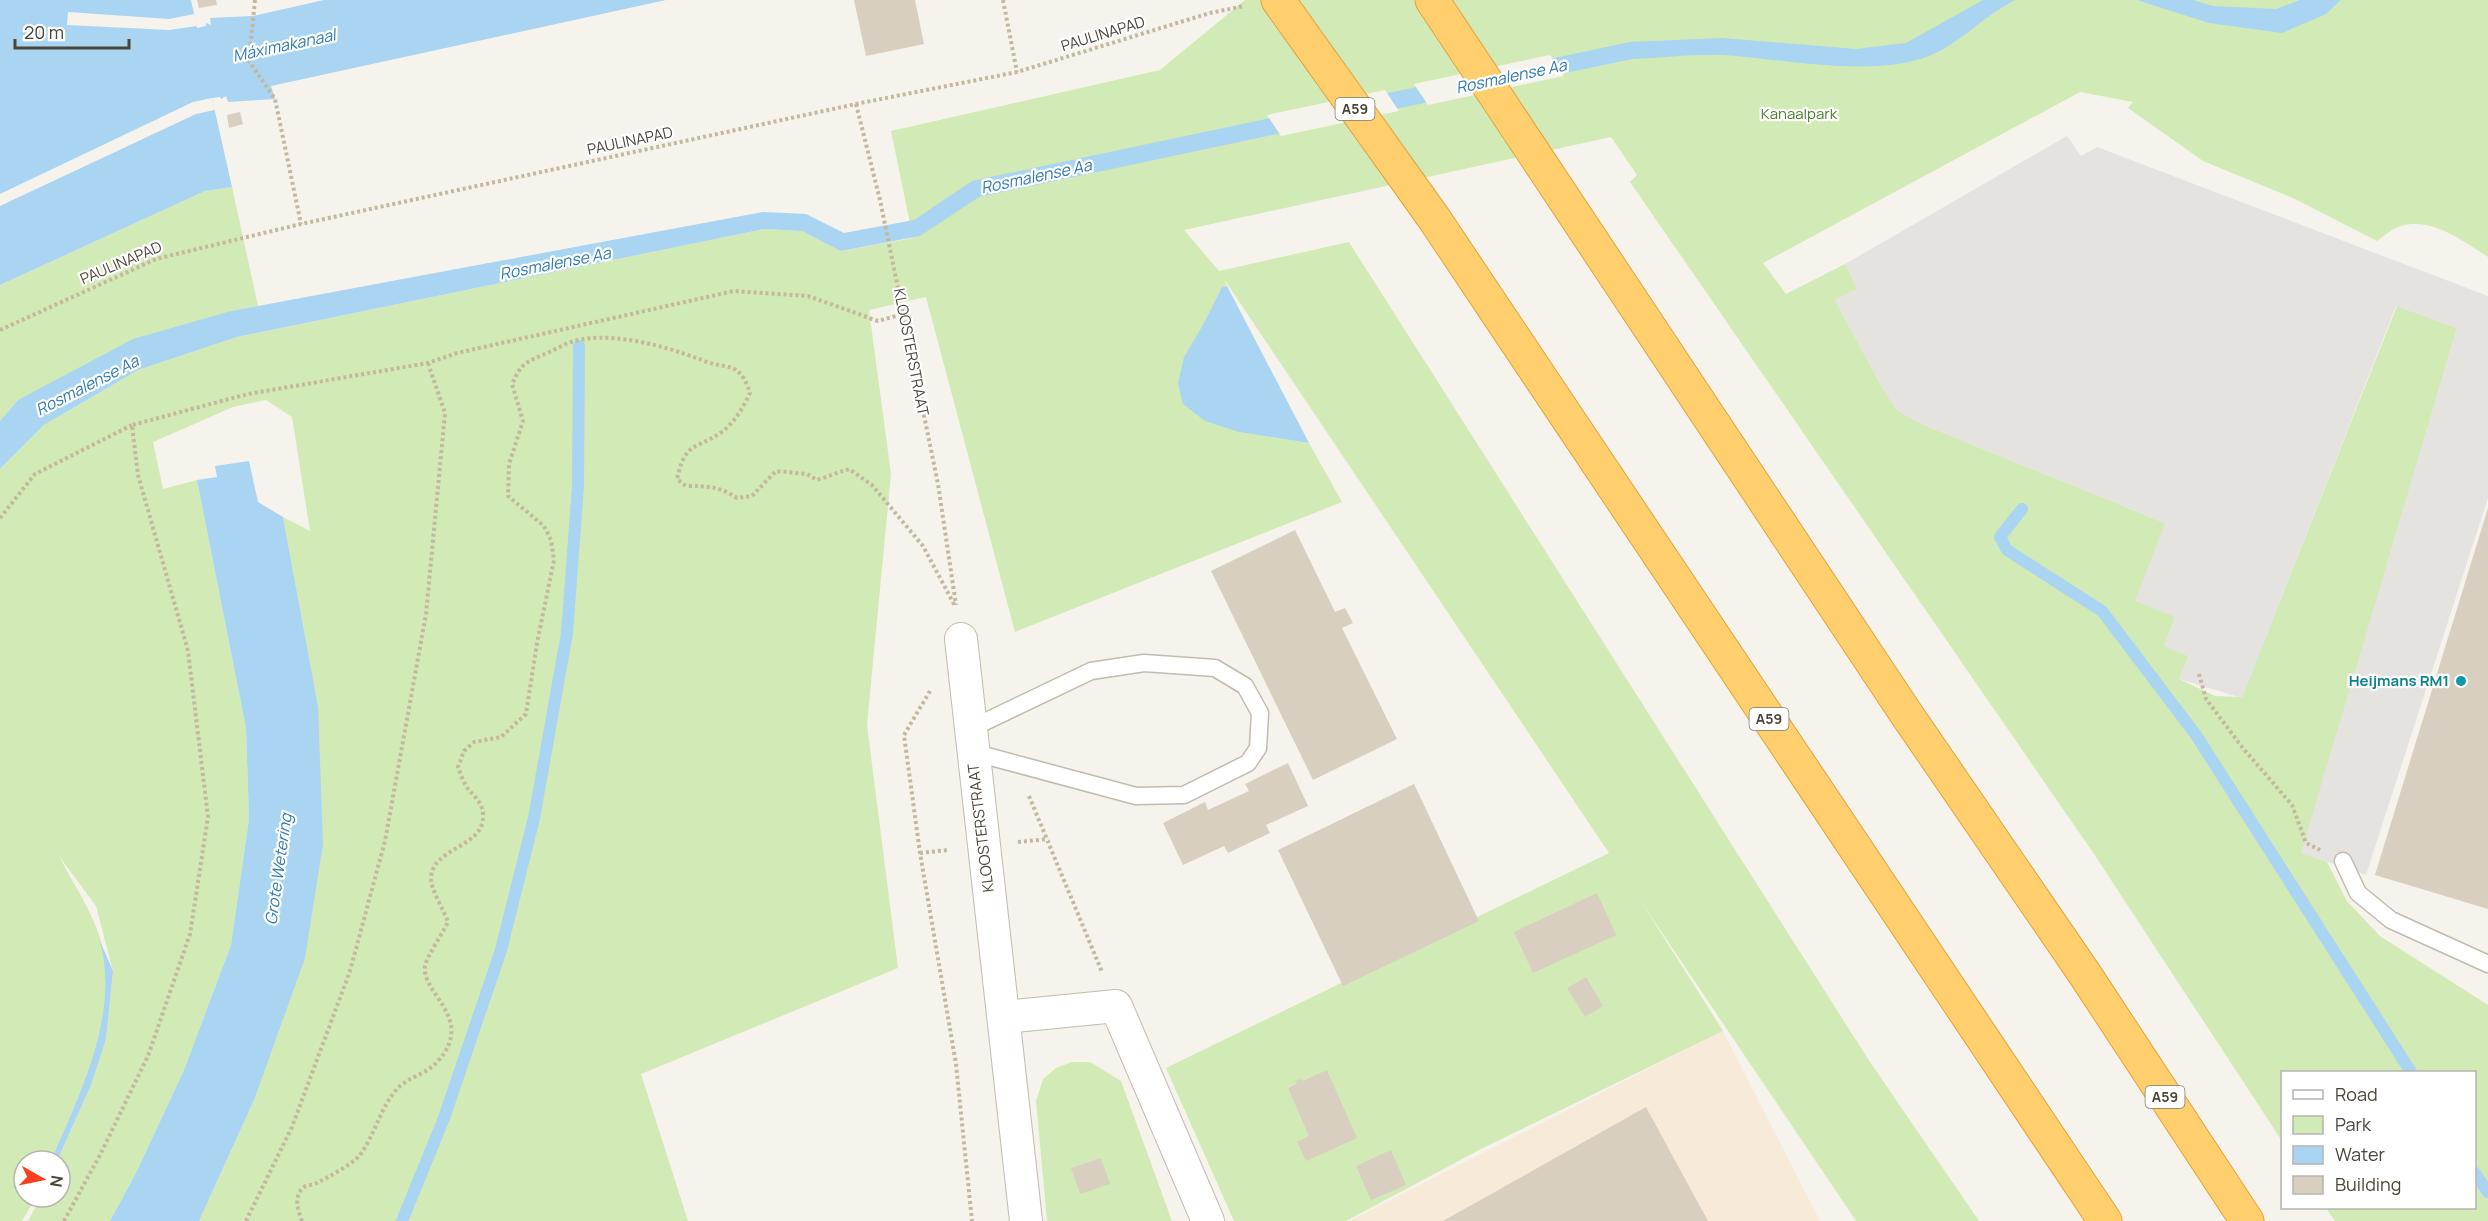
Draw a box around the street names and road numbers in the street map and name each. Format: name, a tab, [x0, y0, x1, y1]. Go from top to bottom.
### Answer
street label: PAULINAPAD	[1058, 11, 1147, 56]
road number: A59	[1336, 98, 1374, 120]
street label: PAULINAPAD	[585, 121, 675, 160]
street label: PAULINAPAD	[77, 236, 165, 289]
street label: KLOOSTERSTRAAT	[889, 286, 934, 417]
road number: A59	[1750, 708, 1788, 730]
street label: KLOOSTERSTRAAT	[962, 763, 999, 894]
road number: A59	[2146, 1086, 2184, 1108]

